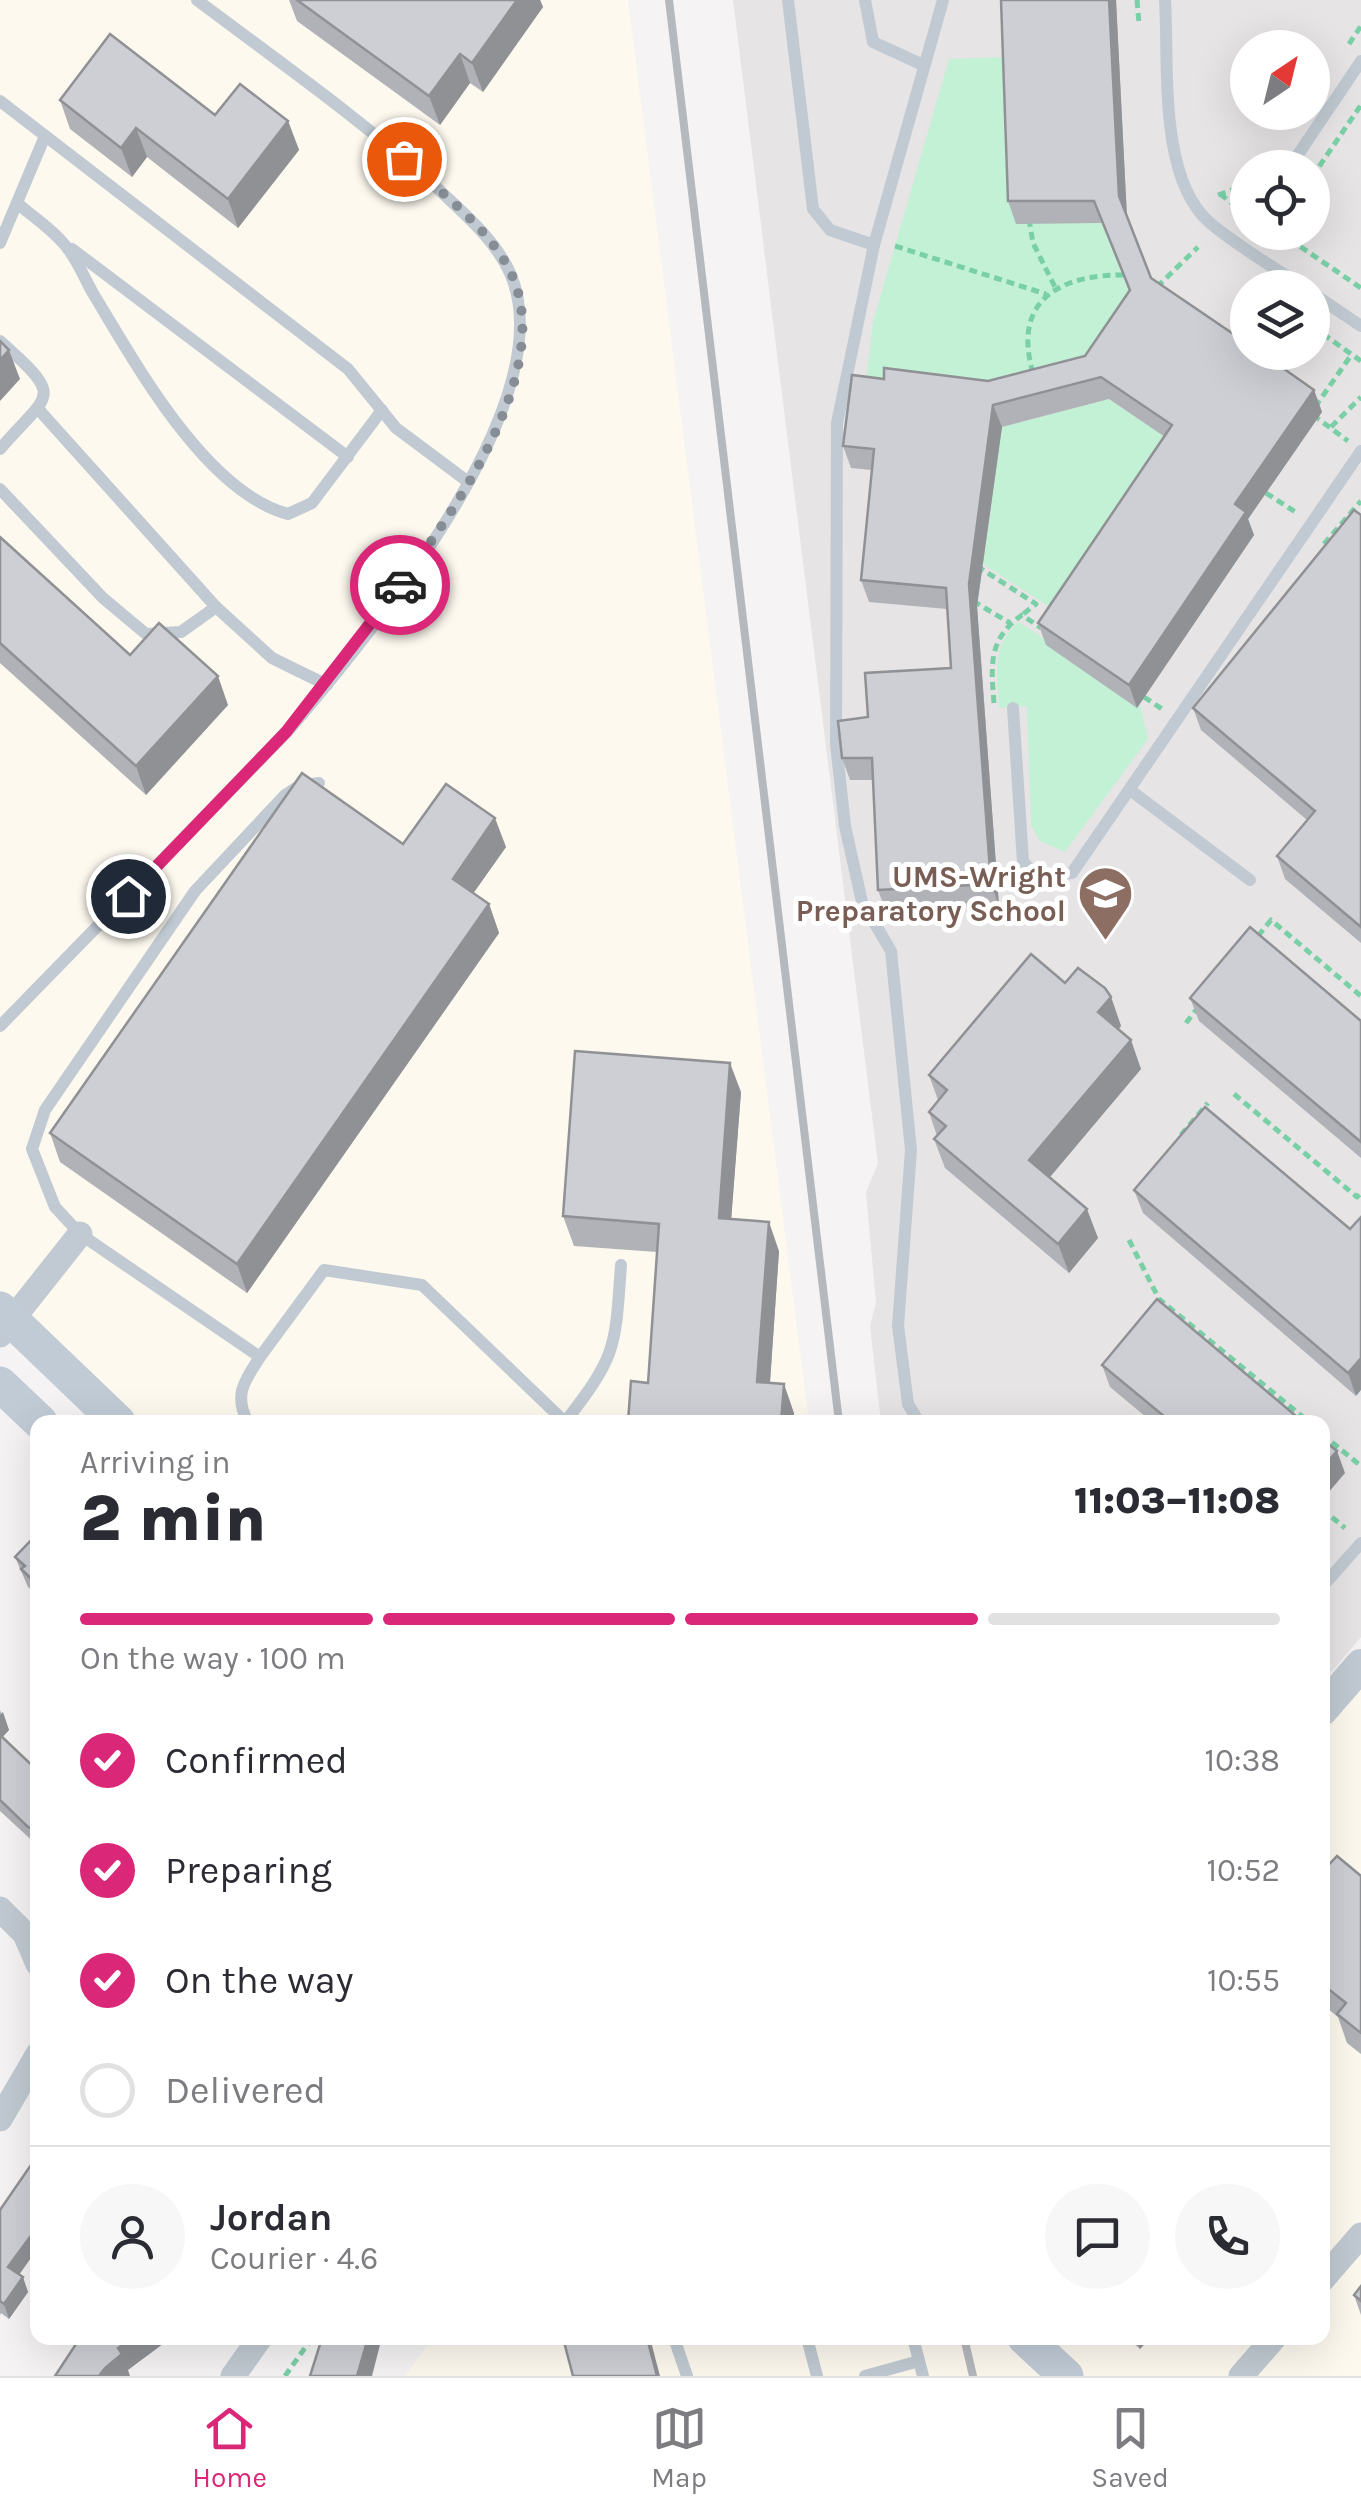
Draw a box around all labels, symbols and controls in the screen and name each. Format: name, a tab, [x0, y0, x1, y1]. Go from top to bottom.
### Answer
north arrow	[1230, 30, 1330, 130]
map controls	[1230, 30, 1330, 370]
pin	[362, 117, 447, 202]
icon: bag	[377, 132, 432, 187]
button: locate	[1230, 150, 1330, 250]
button: layers	[1230, 270, 1330, 370]
courier	[350, 535, 450, 635]
icon: car	[373, 558, 428, 613]
pin	[86, 854, 171, 939]
place label: UMS-Wright Preparatory School	[796, 859, 1066, 929]
school or university icon: UMS-Wright Preparatory School	[1075, 864, 1135, 943]
icon: home	[101, 869, 156, 924]
text: Arriving in	[80, 1444, 231, 1481]
text: 11:03–11:08	[1074, 1478, 1280, 1523]
text: 2 min	[80, 1480, 266, 1556]
text: On the way · 100 m	[80, 1640, 346, 1677]
icon: check	[80, 1733, 135, 1788]
text: Confirmed	[165, 1738, 348, 1783]
text: 10:38	[1204, 1742, 1280, 1779]
icon: check	[80, 1843, 135, 1898]
text: Preparing	[165, 1848, 332, 1893]
text: 10:52	[1206, 1852, 1280, 1889]
icon: check	[80, 1953, 135, 2008]
text: On the way	[165, 1958, 353, 2003]
text: 10:55	[1207, 1962, 1280, 1999]
text: Delivered	[165, 2068, 326, 2113]
button: person	[80, 2184, 185, 2289]
button: chat	[1045, 2184, 1150, 2289]
button: phone	[1175, 2184, 1280, 2289]
text: Jordan	[210, 2195, 333, 2240]
text: Courier · 4.6	[210, 2240, 378, 2277]
tab: Home	[192, 2401, 267, 2494]
tab: Map	[651, 2401, 707, 2494]
tab: Saved	[1091, 2401, 1169, 2494]

